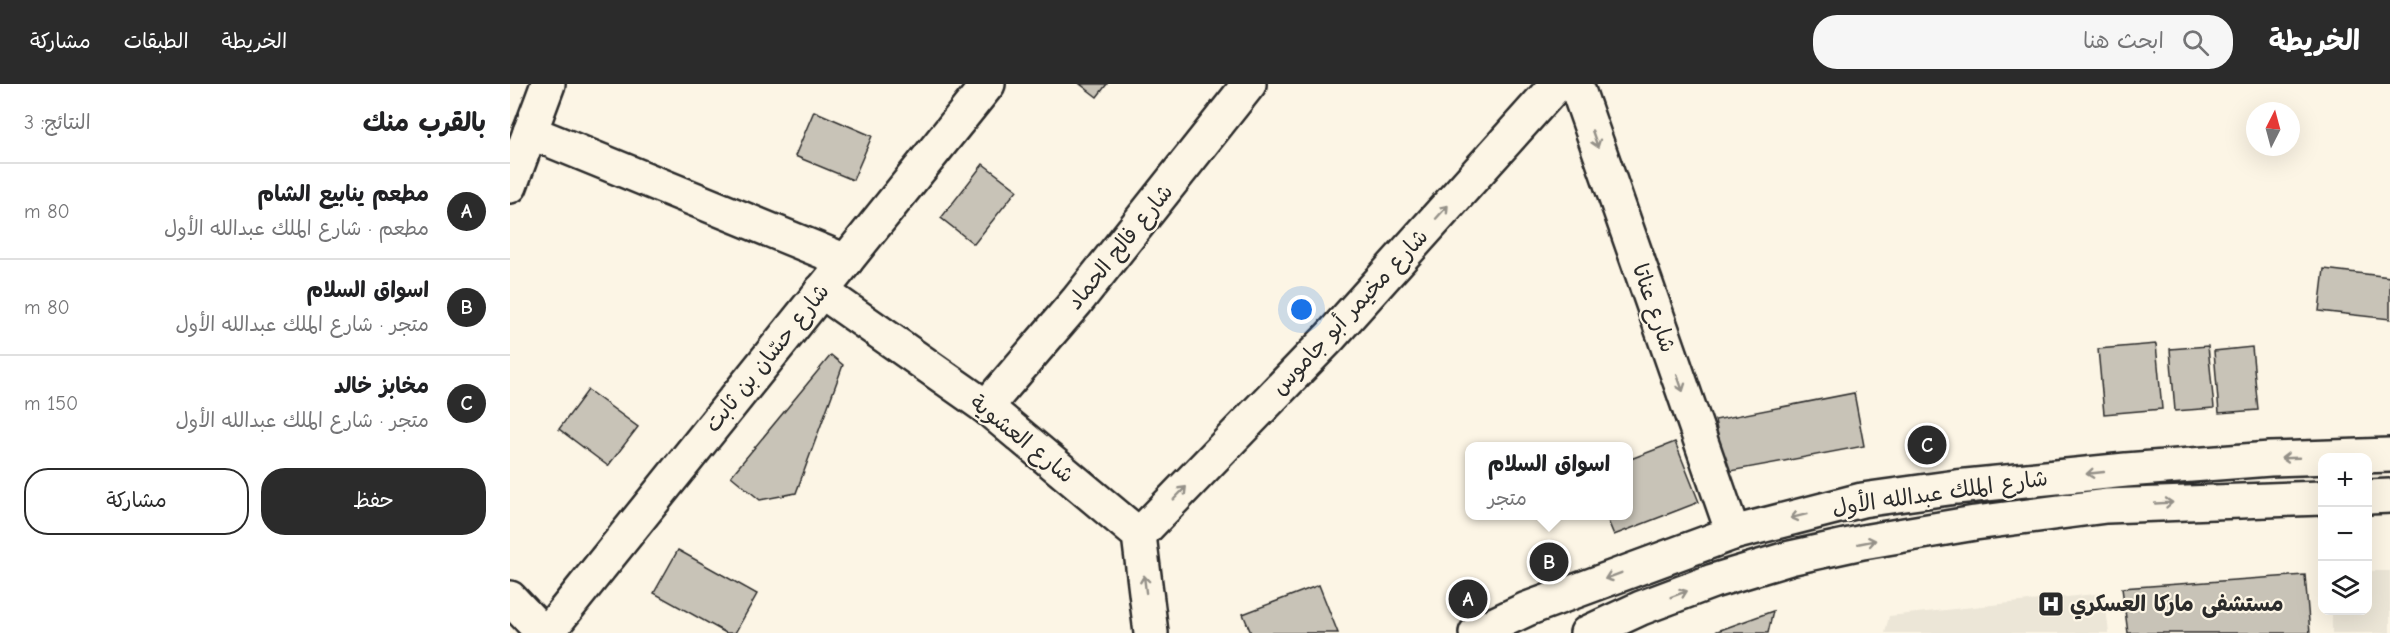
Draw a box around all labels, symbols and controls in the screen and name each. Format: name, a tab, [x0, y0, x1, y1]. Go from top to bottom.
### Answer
search box	[1813, 15, 2233, 69]
text: الخريطة	[2269, 25, 2360, 57]
icon: search	[2179, 26, 2212, 59]
text: ابحث هنا	[2083, 28, 2164, 54]
text: مشاركة	[30, 29, 91, 53]
text: الطبقات	[124, 29, 189, 53]
text: الخريطة	[222, 29, 287, 53]
north arrow	[2246, 102, 2300, 156]
text: بالقرب منك	[363, 108, 486, 138]
text: النتائج: 3	[24, 111, 91, 134]
one-way arrow	[1591, 129, 1602, 148]
street label: شارع فالح الحماد	[1062, 179, 1180, 316]
text: مطعم ينابيع الشام	[257, 181, 429, 207]
text: 80 m	[24, 200, 70, 223]
text: A	[461, 200, 472, 223]
one-way arrow	[1435, 205, 1449, 220]
text: مطعم · شارع الملك عبدالله الأول	[164, 217, 429, 240]
street label: شارع مخيمر أبو جاموس	[1266, 223, 1435, 402]
street label: شارع عناتا	[1625, 260, 1681, 356]
text: اسواق السلام	[306, 277, 429, 303]
street label: شارع حسّان بن ثابت	[699, 279, 836, 438]
your location	[1287, 295, 1316, 324]
text: 80 m	[24, 296, 70, 319]
text: B	[460, 296, 473, 319]
text: متجر · شارع الملك عبدالله الأول	[175, 313, 429, 336]
text: مخابز خالد	[334, 373, 429, 399]
one-way arrow	[1676, 373, 1687, 392]
street label: شارع العشوية	[964, 389, 1079, 490]
text: 150 m	[24, 392, 78, 415]
text: C	[460, 392, 473, 415]
text: متجر · شارع الملك عبدالله الأول	[175, 409, 429, 432]
pin: C	[1908, 422, 1946, 468]
popup	[1465, 442, 1633, 520]
text: اسواق السلام	[1488, 451, 1610, 477]
one-way arrow	[2280, 453, 2300, 464]
map controls	[2318, 453, 2372, 615]
button: +	[2318, 453, 2372, 507]
street label: شارع الملك عبدالله الأول	[1830, 462, 2050, 523]
button: مشاركة	[24, 468, 249, 535]
button: حفظ	[261, 468, 486, 535]
one-way arrow	[2086, 468, 2106, 479]
one-way arrow	[1172, 486, 1187, 501]
text: متجر	[1488, 487, 1527, 510]
one-way arrow	[2153, 497, 2173, 509]
button: −	[2318, 507, 2372, 561]
one-way arrow	[1790, 511, 1809, 522]
one-way arrow	[1856, 536, 1876, 547]
pin: B	[1530, 540, 1568, 584]
button: layers	[2318, 561, 2372, 615]
one-way arrow	[1604, 571, 1623, 582]
one-way arrow	[1139, 575, 1150, 595]
pin: A	[1448, 576, 1488, 622]
one-way arrow	[1669, 587, 1688, 598]
hospital icon: مستشفى ماركا العسكري	[2036, 589, 2066, 619]
place label: مستشفى ماركا العسكري	[2070, 591, 2283, 620]

